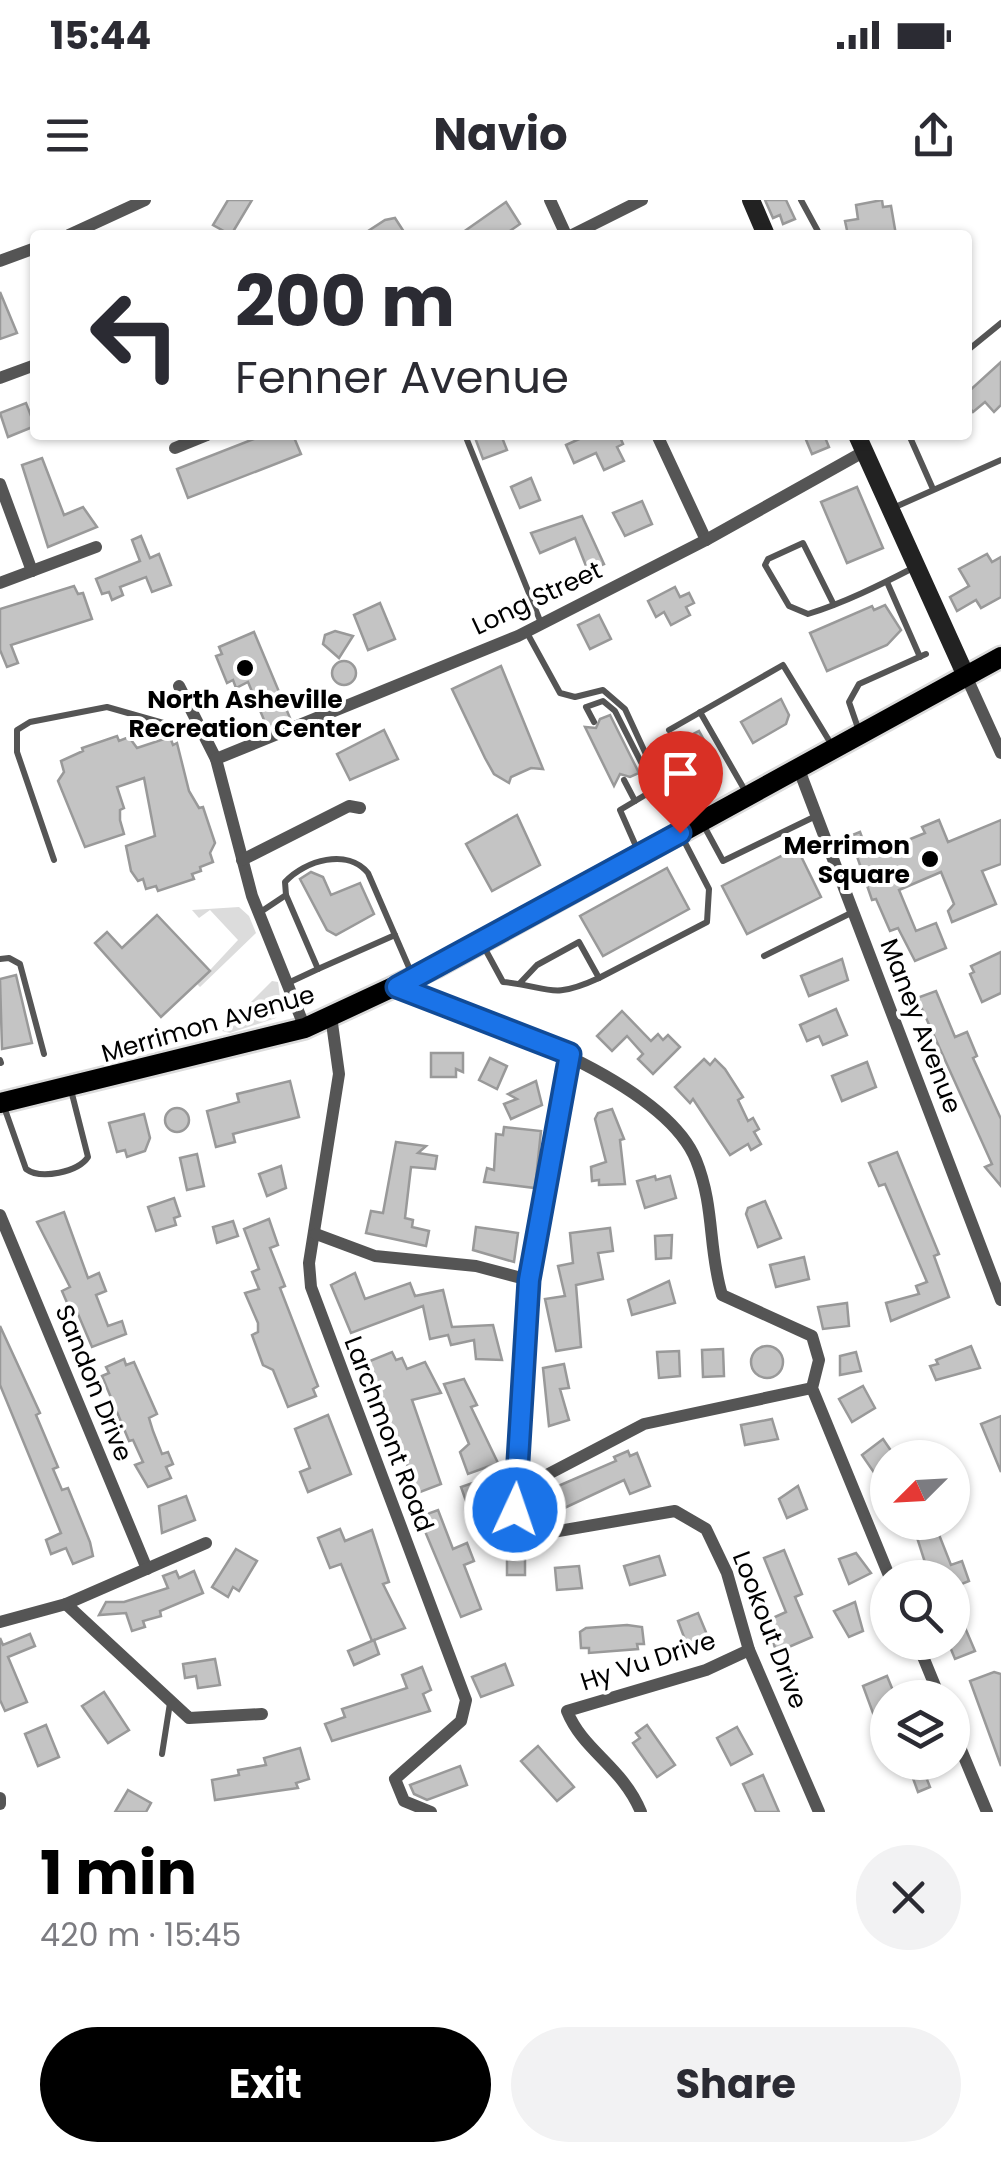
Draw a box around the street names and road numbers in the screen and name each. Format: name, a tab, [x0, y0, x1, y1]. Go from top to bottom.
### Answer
street label: Long Street	[466, 553, 608, 643]
street label: Maney Avenue	[872, 934, 970, 1118]
street label: Merrimon Avenue	[97, 977, 319, 1071]
street label: Sandon Drive	[47, 1300, 141, 1466]
street label: Larchmont Road	[336, 1331, 442, 1537]
street label: Lookout Drive	[724, 1546, 816, 1714]
street label: Hy Vu Drive	[576, 1623, 720, 1699]

